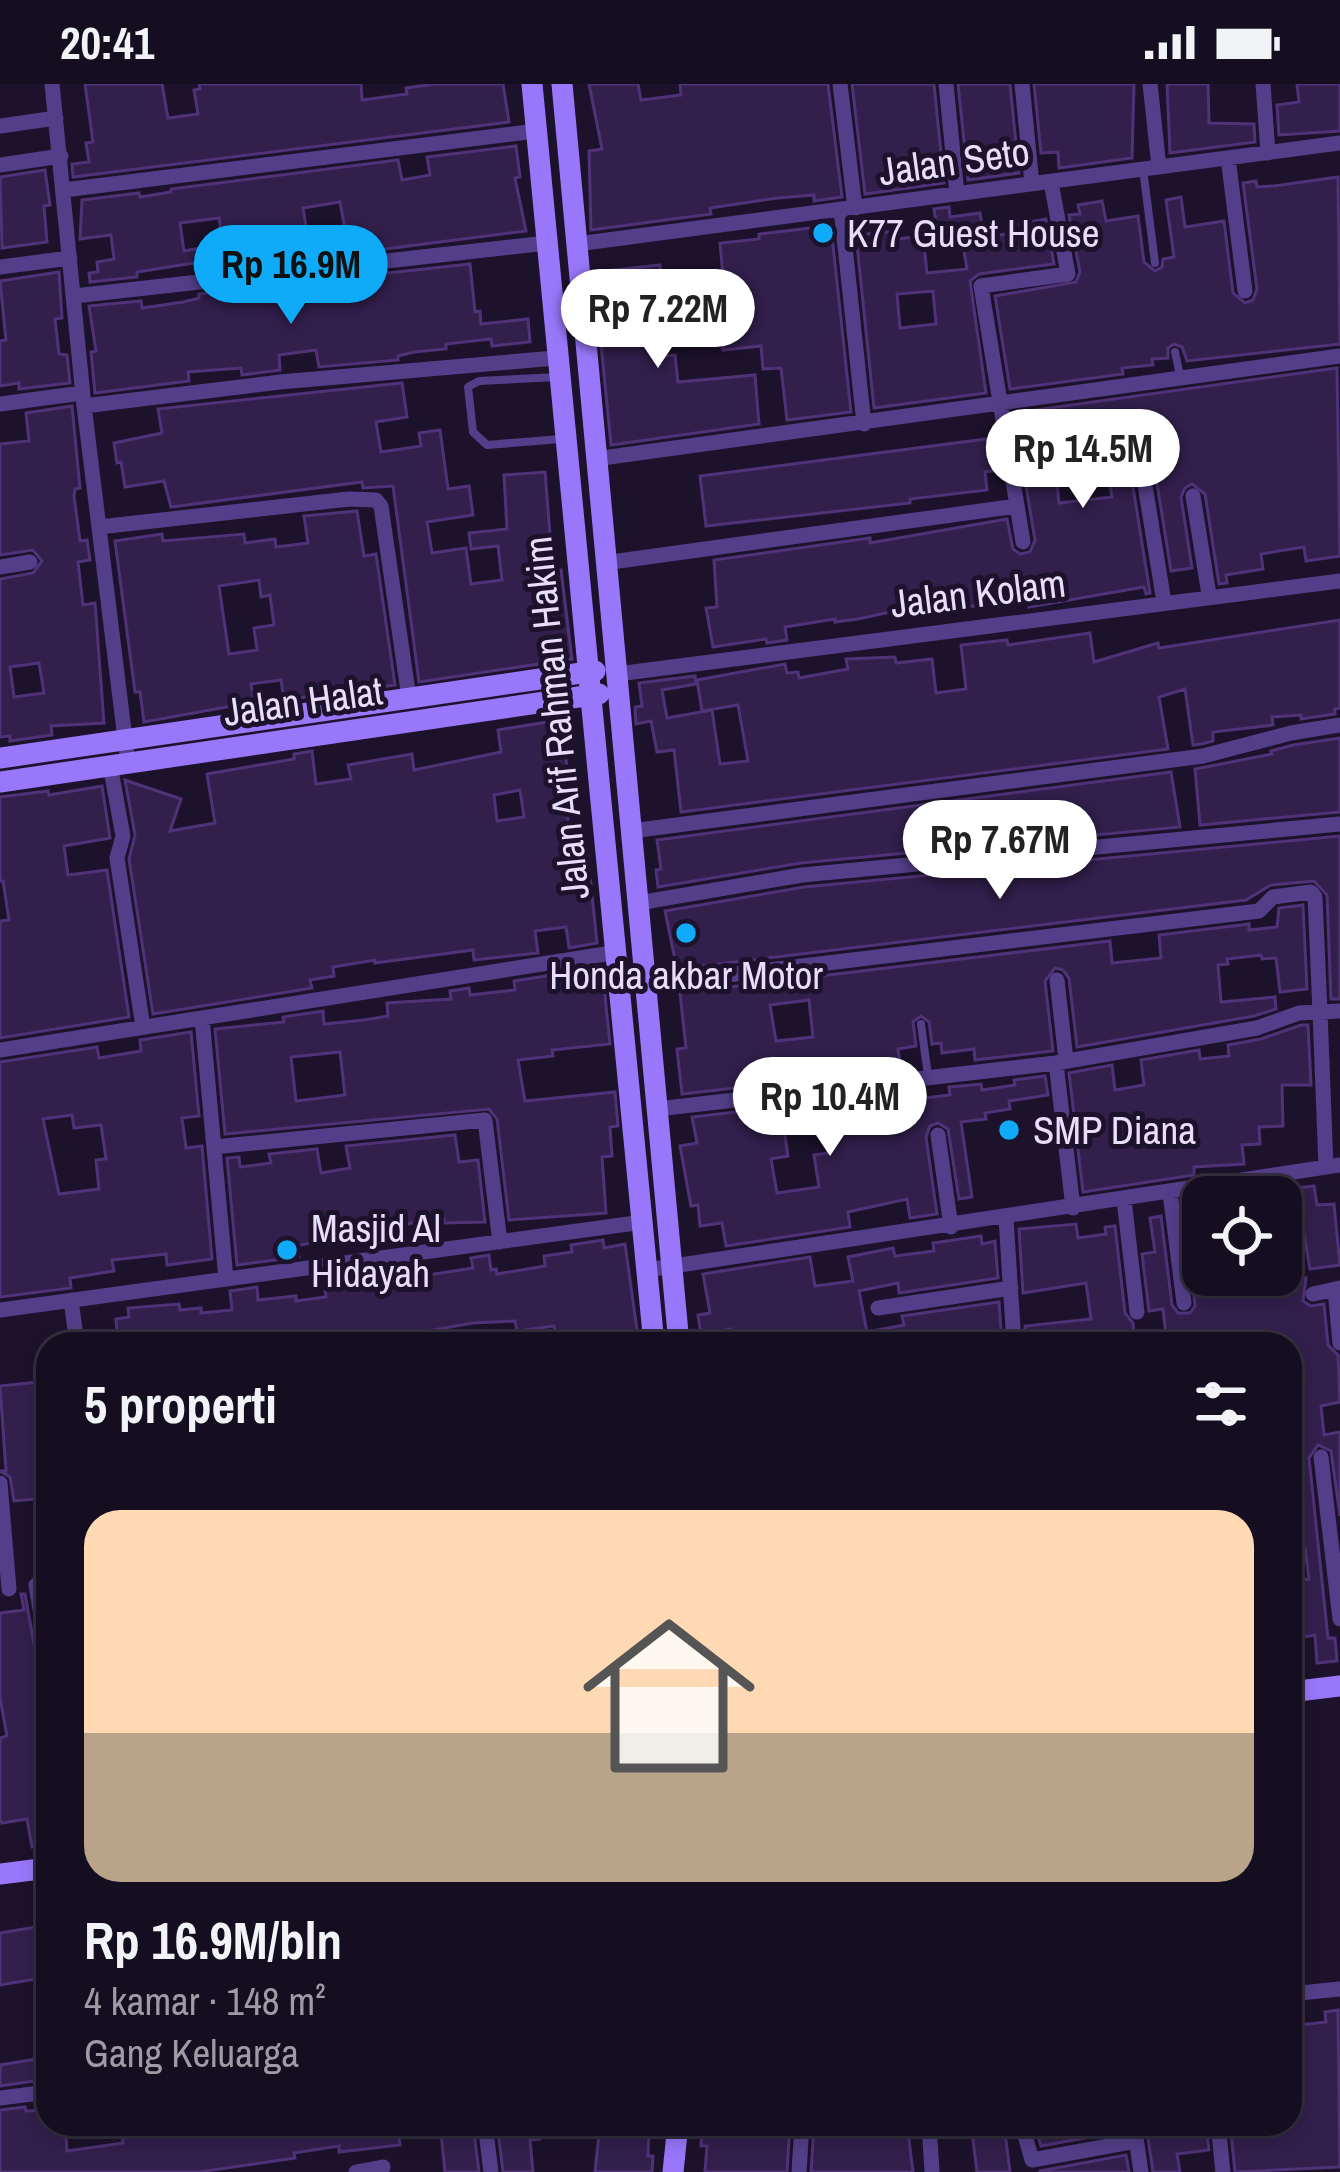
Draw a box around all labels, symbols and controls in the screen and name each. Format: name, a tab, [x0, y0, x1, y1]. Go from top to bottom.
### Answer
text: 20:41	[60, 12, 154, 73]
street label: Jalan Seto	[876, 125, 1032, 197]
place label: K77 Guest House	[847, 207, 1099, 259]
marker: K77 Guest House	[810, 220, 836, 246]
pin: Rp 16.9M	[167, 225, 415, 327]
text: Rp 16.9M	[221, 238, 361, 290]
pin: Rp 7.22M	[534, 269, 782, 371]
text: Rp 7.22M	[588, 282, 728, 334]
pin: Rp 14.5M	[959, 409, 1207, 511]
text: Rp 14.5M	[1013, 422, 1153, 474]
street label: Jalan Arif Rahman Hakim	[511, 534, 601, 902]
street label: Jalan Kolam	[888, 556, 1068, 630]
street label: Jalan Halat	[220, 664, 386, 738]
pin: Rp 7.67M	[876, 800, 1124, 902]
text: Rp 7.67M	[930, 813, 1070, 865]
marker: Honda akbar Motor	[673, 920, 699, 946]
place label: Honda akbar Motor	[549, 949, 823, 1001]
pin: Rp 10.4M	[706, 1057, 954, 1159]
text: Rp 10.4M	[760, 1070, 900, 1122]
place label: SMP Diana	[1033, 1104, 1196, 1156]
marker: SMP Diana	[996, 1117, 1022, 1143]
map controls	[1182, 1176, 1302, 1296]
button: locate	[1182, 1176, 1302, 1296]
place label: Masjid Al Hidayah	[311, 1202, 441, 1299]
marker: Masjid Al Hidayah	[274, 1237, 300, 1263]
text: 5 properti	[84, 1370, 277, 1439]
icon: filters	[1188, 1371, 1254, 1437]
icon: home	[561, 1588, 777, 1804]
text: Rp 16.9M/bln	[84, 1906, 342, 1975]
text: 4 kamar · 148 m²	[84, 1975, 326, 2027]
text: Gang Keluarga	[84, 2027, 299, 2079]

